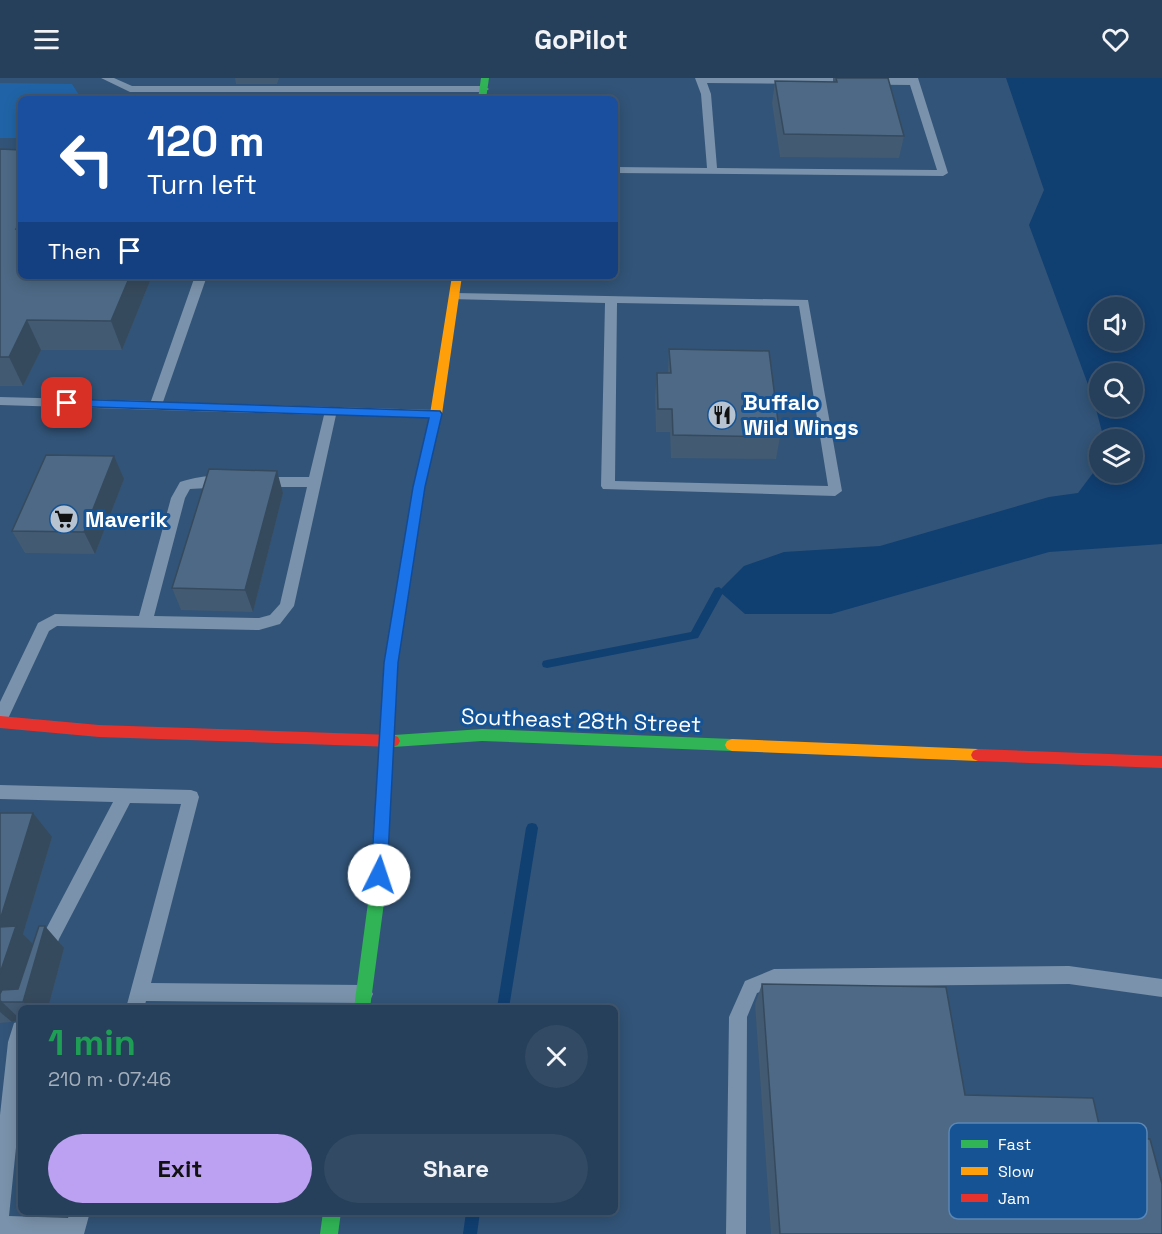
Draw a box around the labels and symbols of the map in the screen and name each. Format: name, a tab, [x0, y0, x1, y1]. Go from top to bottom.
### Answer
pin	[41, 377, 92, 428]
place label: Buffalo Wild Wings	[743, 388, 859, 441]
restaurant icon: Buffalo Wild Wings	[706, 399, 738, 431]
supermarket icon: Maverik	[48, 503, 80, 535]
place label: Maverik	[85, 505, 169, 533]
street label: Southeast 28th Street	[460, 702, 702, 738]
position arrow	[347, 843, 411, 907]
legend	[949, 1123, 1147, 1219]
text: Fast	[998, 1134, 1031, 1155]
text: Slow	[998, 1161, 1034, 1182]
text: Jam	[998, 1188, 1030, 1209]

